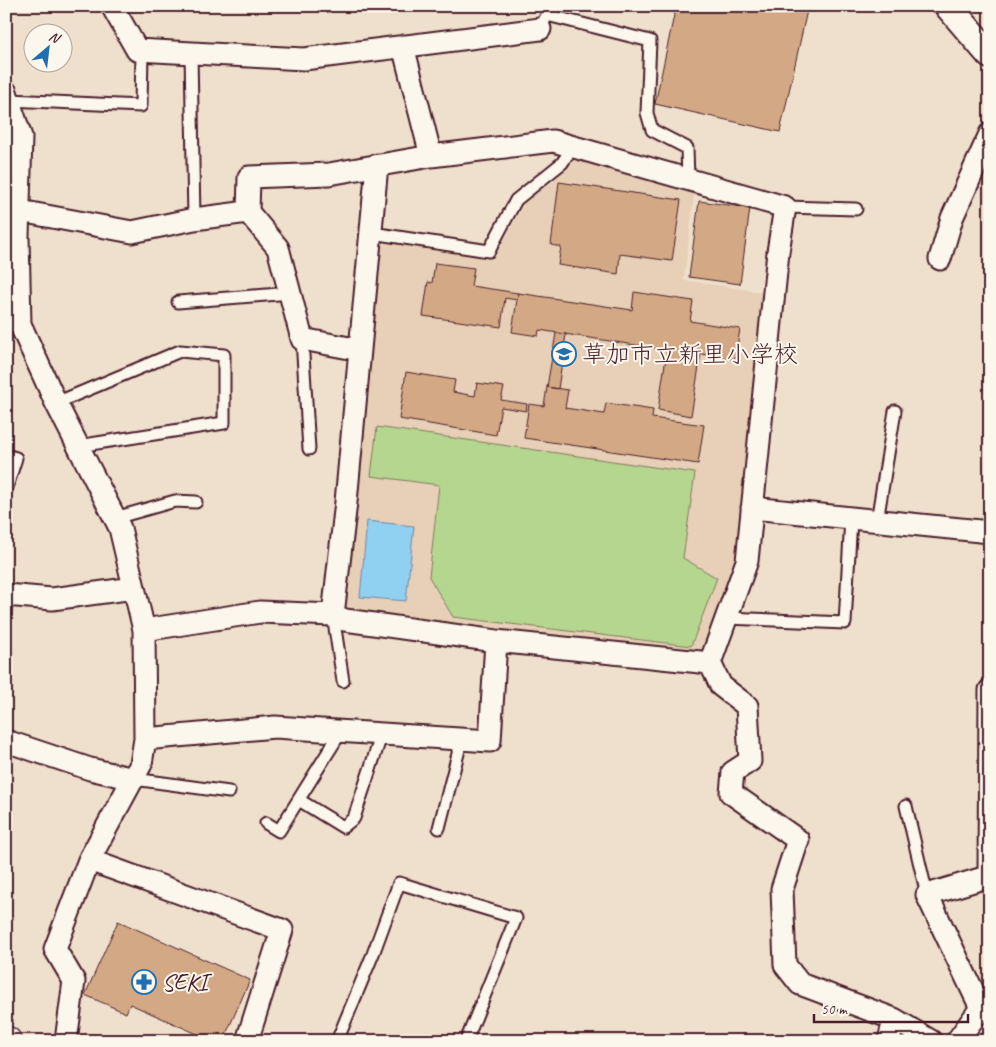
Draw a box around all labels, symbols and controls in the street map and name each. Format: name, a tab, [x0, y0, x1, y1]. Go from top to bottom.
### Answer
north arrow	[22, 22, 72, 72]
text: N	[46, 27, 64, 48]
place label: 草加市立新里小学校	[582, 339, 798, 369]
school or university icon: 草加市立新里小学校	[551, 341, 577, 367]
place label: SEKI	[162, 967, 213, 997]
pharmacy icon: SEKI	[131, 969, 157, 995]
scale bar	[814, 992, 967, 1024]
text: 50 m	[821, 1000, 848, 1019]

